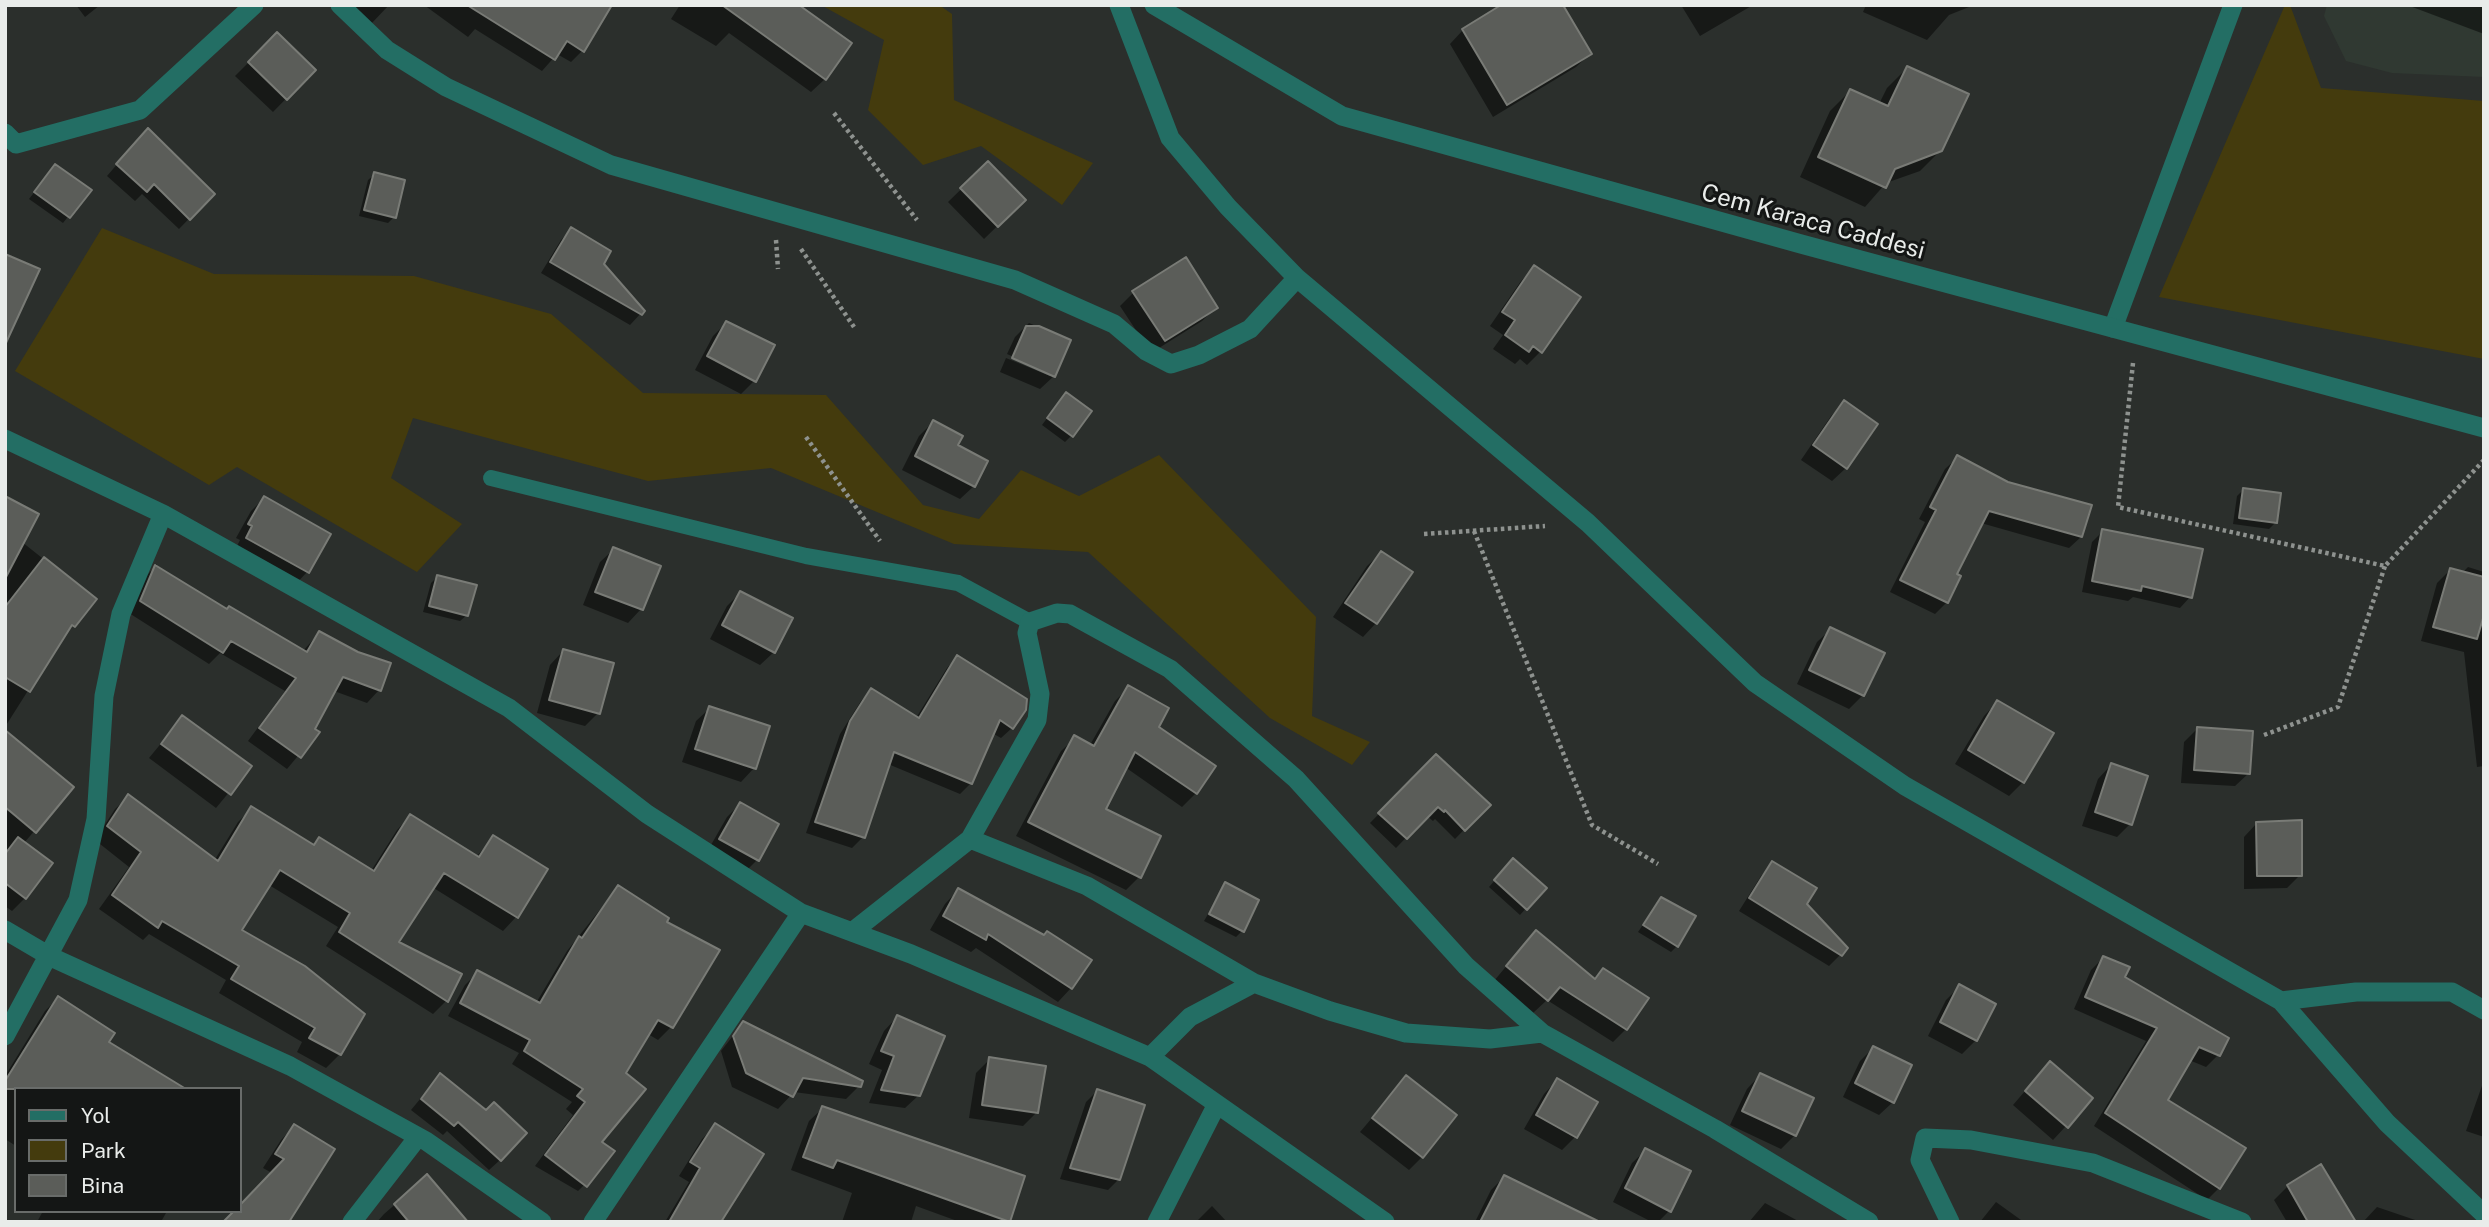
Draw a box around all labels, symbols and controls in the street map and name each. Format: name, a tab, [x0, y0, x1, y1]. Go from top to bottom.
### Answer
street label: Cem Karaca Caddesi	[1698, 178, 1928, 266]
legend	[14, 1087, 242, 1213]
text: Yol	[81, 1103, 111, 1128]
text: Park	[81, 1138, 126, 1163]
text: Bina	[81, 1173, 124, 1198]

